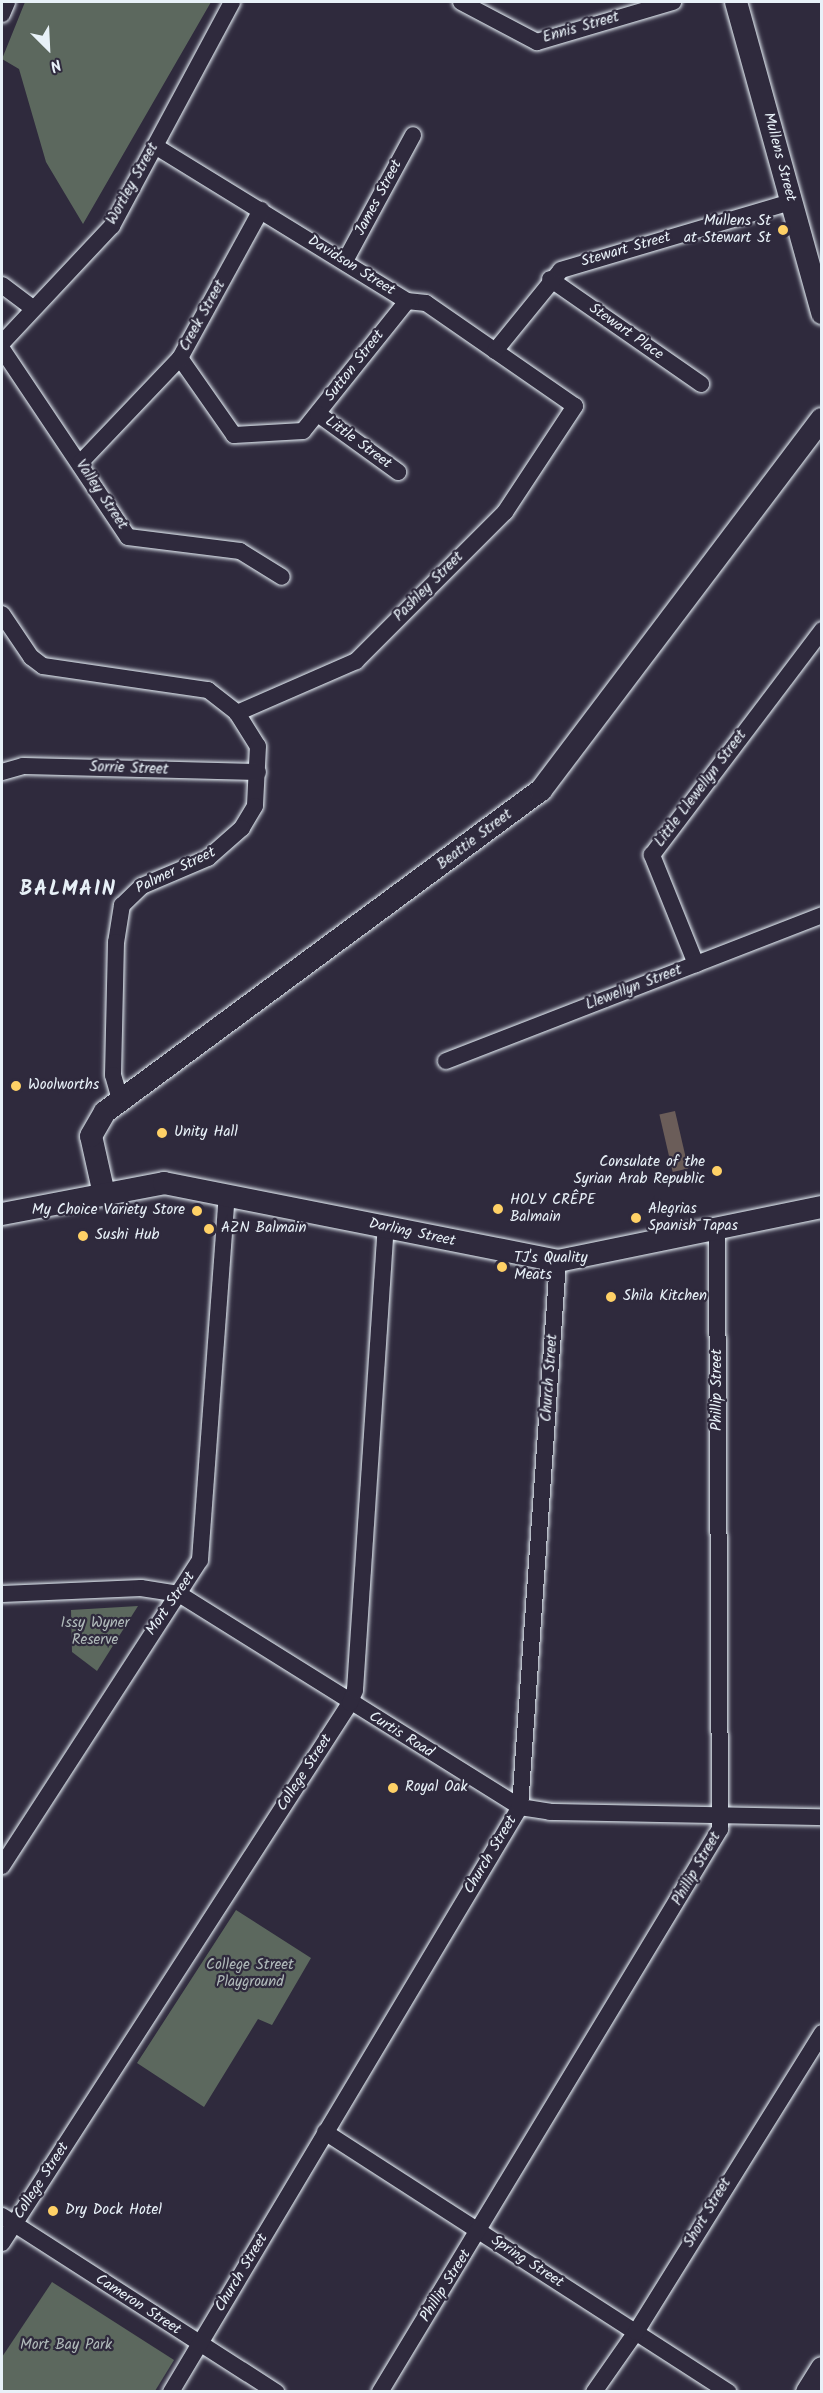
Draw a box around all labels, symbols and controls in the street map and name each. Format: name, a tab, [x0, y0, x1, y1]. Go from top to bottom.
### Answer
street label: Ennis Street	[541, 8, 621, 48]
north arrow	[18, 18, 78, 78]
text: N	[46, 51, 65, 78]
street label: Mullens Street	[758, 110, 800, 204]
street label: Wortley Street	[103, 140, 163, 228]
street label: James Street	[352, 157, 406, 239]
place label: Mullens St at Stewart St	[684, 212, 771, 247]
marker: Mullens St at Stewart St	[776, 223, 790, 237]
street label: Stewart Street	[579, 229, 673, 271]
street label: Davidson Street	[304, 232, 398, 300]
street label: Creek Street	[176, 277, 230, 355]
street label: Stewart Place	[585, 300, 667, 364]
street label: Sutton Street	[322, 327, 388, 405]
street label: Little Street	[321, 413, 395, 473]
street label: Valley Street	[71, 457, 131, 533]
street label: Pashley Street	[390, 548, 468, 626]
street label: Little Llewellyn Street	[651, 727, 751, 851]
street label: Sorrie Street	[89, 759, 169, 779]
street label: Beattie Street	[434, 806, 516, 874]
street label: Palmer Street	[133, 844, 219, 898]
district label: BALMAIN	[19, 877, 117, 903]
street label: Llewellyn Street	[583, 961, 685, 1015]
place label: Woolworths	[28, 1077, 99, 1095]
marker: Woolworths	[9, 1079, 23, 1093]
place label: Unity Hall	[174, 1124, 238, 1142]
marker: Unity Hall	[155, 1126, 169, 1140]
place label: Consulate of the Syrian Arab Republic	[574, 1153, 705, 1188]
marker: Consulate of the Syrian Arab Republic	[710, 1164, 724, 1178]
place label: HOLY CRÊPE Balmain	[510, 1191, 596, 1226]
place label: Alegrias Spanish Tapas	[648, 1200, 738, 1235]
place label: My Choice Variety Store	[32, 1202, 185, 1220]
marker: HOLY CRÊPE Balmain	[491, 1202, 505, 1216]
marker: My Choice Variety Store	[190, 1204, 204, 1218]
marker: Alegrias Spanish Tapas	[629, 1211, 643, 1225]
street label: Darling Street	[367, 1215, 457, 1251]
place label: AZN Balmain	[221, 1220, 306, 1238]
marker: AZN Balmain	[202, 1222, 216, 1236]
place label: Sushi Hub	[95, 1227, 159, 1245]
marker: Sushi Hub	[76, 1229, 90, 1243]
place label: TJ's Quality Meats	[514, 1249, 588, 1284]
marker: TJ's Quality Meats	[495, 1260, 509, 1274]
place label: Shila Kitchen	[623, 1288, 707, 1306]
marker: Shila Kitchen	[604, 1290, 618, 1304]
street label: Church Street	[538, 1333, 562, 1423]
street label: Phillip Street	[709, 1349, 727, 1431]
street label: Mort Street	[143, 1569, 199, 1639]
park label: Issy Wyner Reserve	[61, 1614, 129, 1649]
street label: Curtis Road	[365, 1708, 437, 1762]
street label: College Street	[274, 1731, 336, 1815]
place label: Royal Oak	[405, 1779, 468, 1797]
marker: Royal Oak	[386, 1781, 400, 1795]
street label: Church Street	[461, 1813, 521, 1897]
street label: Phillip Street	[669, 1829, 725, 1909]
park label: College Street Playground	[206, 1956, 294, 1991]
street label: College Street	[11, 2139, 73, 2223]
street label: Short Street	[680, 2175, 736, 2251]
place label: Dry Dock Hotel	[65, 2202, 162, 2220]
marker: Dry Dock Hotel	[46, 2204, 60, 2218]
street label: Church Street	[212, 2231, 272, 2315]
street label: Spring Street	[487, 2232, 567, 2292]
street label: Phillip Street	[417, 2247, 475, 2325]
street label: Cameron Street	[92, 2271, 184, 2339]
park label: Mort Bay Park	[20, 2337, 112, 2355]

